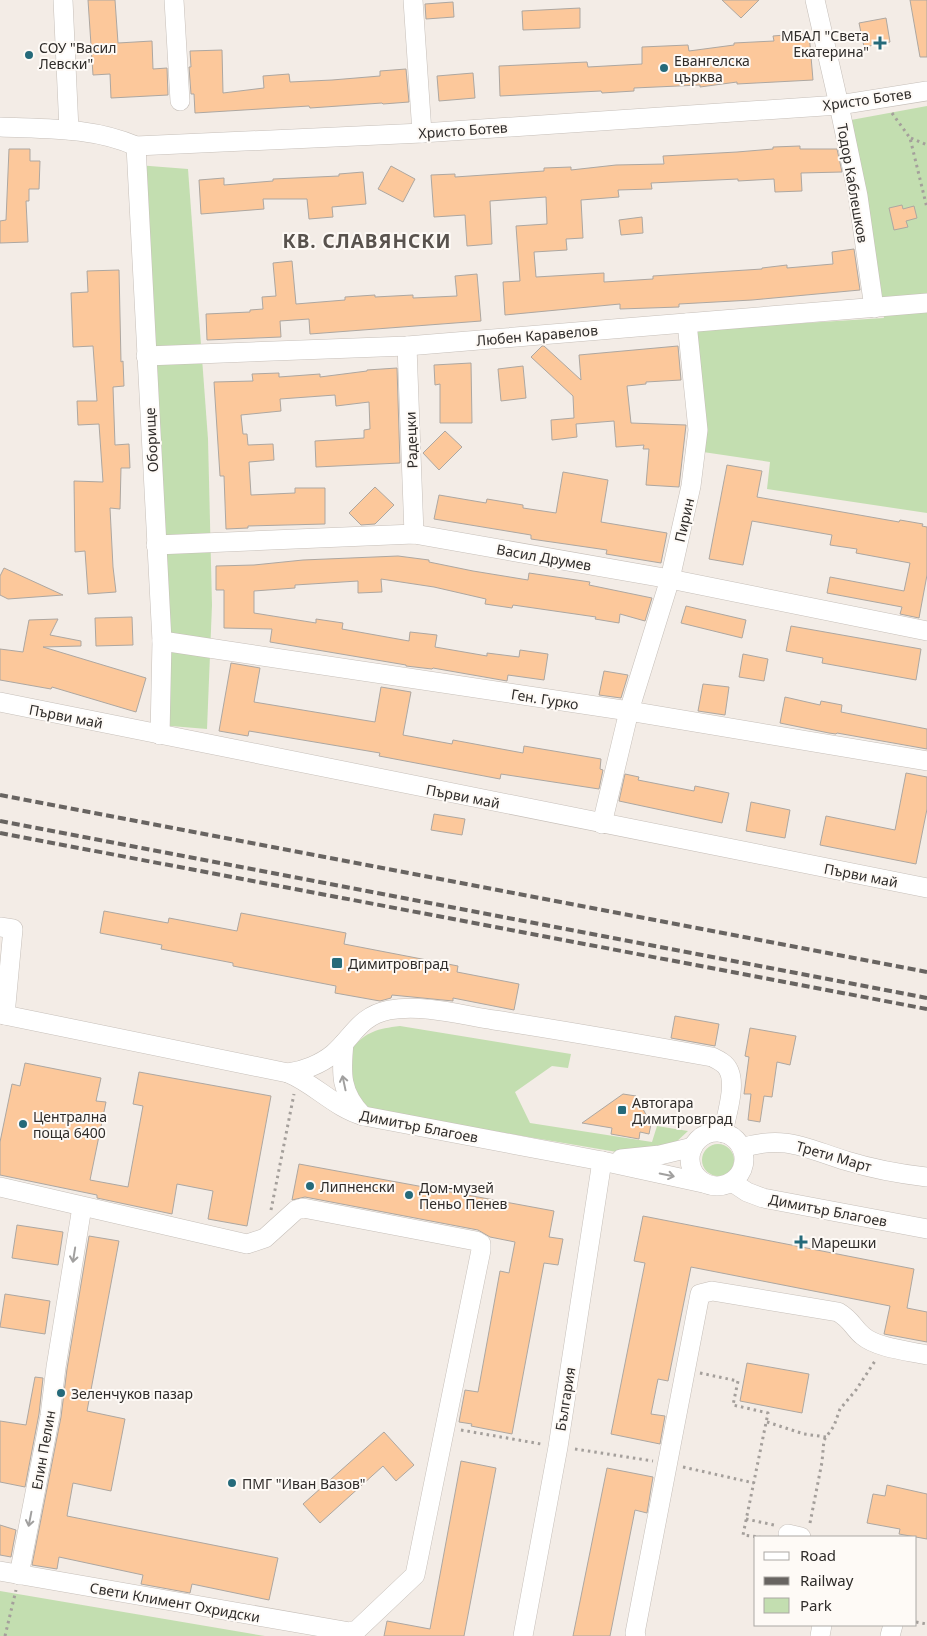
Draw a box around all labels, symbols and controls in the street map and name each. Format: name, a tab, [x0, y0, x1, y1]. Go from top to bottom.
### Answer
place label: МБАЛ "Света Екатерина"	[781, 26, 869, 61]
marker: МБАЛ "Света Екатерина"	[873, 36, 887, 50]
place label: СОУ "Васил Левски"	[39, 38, 116, 73]
marker: СОУ "Васил Левски"	[23, 49, 35, 61]
place label: Евангелска църква	[674, 51, 750, 86]
marker: Евангелска църква	[658, 62, 670, 74]
street label: Христо Ботев	[821, 83, 913, 115]
street label: Христо Ботев	[418, 117, 508, 143]
street label: Тодор Каблешков	[833, 122, 873, 244]
district label: КВ. СЛАВЯНСКИ	[283, 228, 451, 254]
street label: Любен Каравелов	[475, 320, 599, 350]
street label: Оборище	[140, 407, 162, 473]
street label: Радецки	[401, 411, 421, 469]
street label: Пирин	[670, 496, 698, 544]
street label: Васил Друмев	[495, 539, 593, 575]
street label: Ген. Гурко	[510, 684, 580, 714]
street label: Първи май	[27, 700, 105, 732]
street label: Първи май	[424, 780, 502, 812]
street label: Първи май	[822, 859, 900, 891]
place label: Димитровград	[348, 954, 449, 973]
marker: Димитровград	[330, 956, 344, 970]
one-way arrow	[339, 1075, 348, 1091]
place label: Автогара Димитровград	[632, 1093, 733, 1128]
marker: Автогара Димитровград	[616, 1104, 628, 1116]
street label: Димитър Благоев	[358, 1105, 480, 1147]
place label: Централна поща 6400	[33, 1107, 107, 1142]
marker: Централна поща 6400	[17, 1118, 29, 1130]
street label: Трети Март	[794, 1136, 874, 1176]
one-way arrow	[658, 1171, 674, 1180]
place label: Липненски	[320, 1177, 395, 1196]
place label: Дом-музей Пеньо Пенев	[419, 1178, 507, 1213]
marker: Липненски	[304, 1180, 316, 1192]
marker: Дом-музей Пеньо Пенев	[403, 1189, 415, 1201]
street label: Димитър Благоев	[767, 1189, 889, 1231]
place label: Марешки	[811, 1233, 876, 1252]
marker: Марешки	[795, 1236, 807, 1248]
one-way arrow	[68, 1247, 78, 1263]
street label: България	[551, 1366, 579, 1432]
place label: Зеленчуков пазар	[71, 1384, 193, 1403]
marker: Зеленчуков пазар	[55, 1387, 67, 1399]
street label: Елин Пелин	[27, 1409, 59, 1491]
place label: ПМГ "Иван Вазов"	[242, 1474, 366, 1493]
marker: ПМГ "Иван Вазов"	[226, 1477, 238, 1489]
one-way arrow	[25, 1510, 34, 1526]
legend	[754, 1536, 917, 1626]
text: Road	[800, 1545, 836, 1565]
text: Railway	[800, 1570, 854, 1590]
street label: Свети Климент Охридски	[88, 1578, 262, 1626]
text: Park	[800, 1595, 832, 1615]

